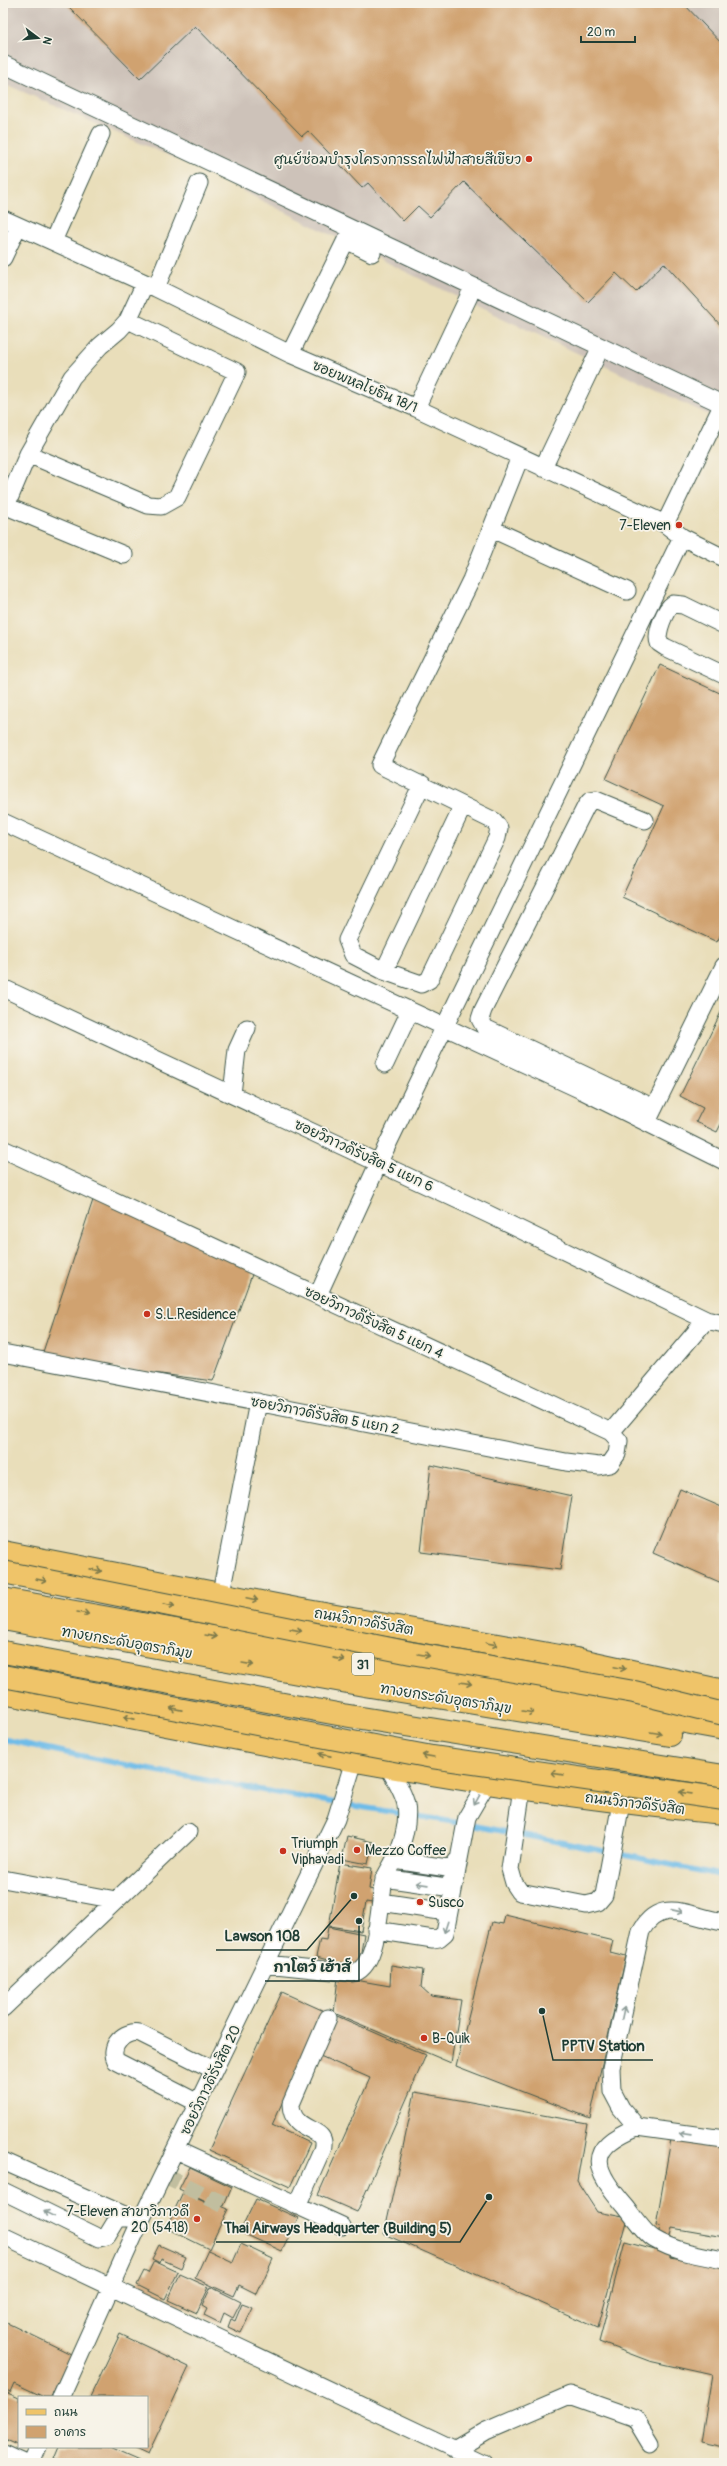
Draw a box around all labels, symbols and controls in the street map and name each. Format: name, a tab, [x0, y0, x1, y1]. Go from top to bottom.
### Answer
north arrow	[18, 18, 58, 58]
scale bar	[581, 18, 635, 44]
text: 20 m	[587, 25, 616, 40]
text: N	[40, 35, 54, 47]
place label: ศูนย์ซ่อมบำรุงโครงการรถไฟฟ้าสายสีเขียว	[274, 150, 521, 169]
marker: ศูนย์ซ่อมบำรุงโครงการรถไฟฟ้าสายสีเขียว	[524, 154, 534, 164]
street label: ซอยพหลโยธิน 18/1	[310, 356, 420, 416]
place label: 7-Eleven	[619, 517, 671, 534]
marker: 7-Eleven	[674, 520, 684, 530]
street label: ซอยวิภาวดีรังสิต 5 แยก 6	[291, 1116, 436, 1195]
street label: ซอยวิภาวดีรังสิต 5 แยก 4	[302, 1283, 446, 1362]
place label: S.L.Residence	[155, 1306, 236, 1323]
marker: S.L.Residence	[142, 1309, 152, 1319]
street label: ซอยวิภาวดีรังสิต 5 แยก 2	[249, 1393, 401, 1438]
one-way arrow	[89, 1566, 102, 1574]
one-way arrow	[34, 1576, 47, 1584]
one-way arrow	[245, 1596, 258, 1604]
one-way arrow	[162, 1602, 175, 1610]
street label: ถนนวิภาวดีรังสิต	[313, 1604, 415, 1639]
one-way arrow	[76, 1609, 89, 1617]
street label: ทางยกระดับอุตราภิมุข	[60, 1623, 194, 1663]
one-way arrow	[289, 1627, 302, 1635]
one-way arrow	[204, 1632, 217, 1640]
one-way arrow	[486, 1640, 499, 1648]
one-way arrow	[417, 1651, 430, 1659]
road number: 31	[352, 1653, 374, 1675]
one-way arrow	[332, 1656, 345, 1664]
one-way arrow	[241, 1660, 254, 1668]
one-way arrow	[613, 1665, 626, 1673]
one-way arrow	[459, 1679, 472, 1687]
street label: ทางยกระดับอุตราภิมุข	[379, 1680, 513, 1718]
one-way arrow	[170, 1705, 183, 1713]
one-way arrow	[521, 1708, 534, 1716]
one-way arrow	[123, 1714, 136, 1722]
one-way arrow	[649, 1729, 662, 1737]
one-way arrow	[319, 1751, 332, 1759]
one-way arrow	[422, 1752, 435, 1760]
one-way arrow	[551, 1770, 564, 1778]
street label: ถนนวิภาวดีรังสิต	[584, 1789, 686, 1818]
one-way arrow	[679, 1789, 692, 1797]
one-way arrow	[473, 1794, 480, 1806]
place label: Triumph Viphavadi	[291, 1835, 344, 1868]
place label: Mezzo Coffee	[365, 1842, 446, 1859]
marker: Mezzo Coffee	[352, 1845, 362, 1855]
marker: Triumph Viphavadi	[278, 1846, 288, 1856]
one-way arrow	[416, 1880, 429, 1888]
place label: Susco	[428, 1894, 465, 1911]
marker: Susco	[415, 1897, 425, 1907]
one-way arrow	[671, 1908, 684, 1916]
one-way arrow	[442, 1921, 450, 1933]
callout: Lawson 108	[216, 1923, 307, 1950]
text: Lawson 108	[224, 1927, 300, 1946]
callout: กาโตว์ เฮ้าส์	[265, 1954, 359, 1981]
text: กาโตว์ เฮ้าส์	[273, 1957, 352, 1977]
one-way arrow	[619, 2007, 627, 2020]
street label: ซอยวิภาวดีรังสิต 20	[176, 2023, 244, 2138]
place label: B-Quik	[432, 2030, 470, 2047]
marker: B-Quik	[419, 2033, 429, 2043]
callout: PPTV Station	[553, 2033, 653, 2060]
text: PPTV Station	[561, 2037, 645, 2056]
one-way arrow	[679, 2130, 692, 2138]
place label: 7-Eleven สาขาวิภาวดี 20 (5418)	[66, 2203, 189, 2236]
one-way arrow	[43, 2210, 55, 2217]
marker: 7-Eleven สาขาวิภาวดี 20 (5418)	[192, 2214, 202, 2224]
callout: Thai Airways Headquarter (Building 5)	[216, 2215, 460, 2242]
text: Thai Airways Headquarter (Building 5)	[223, 2219, 452, 2238]
legend	[18, 2396, 148, 2448]
text: ถนน	[54, 2405, 78, 2420]
text: อาคาร	[54, 2425, 86, 2440]

